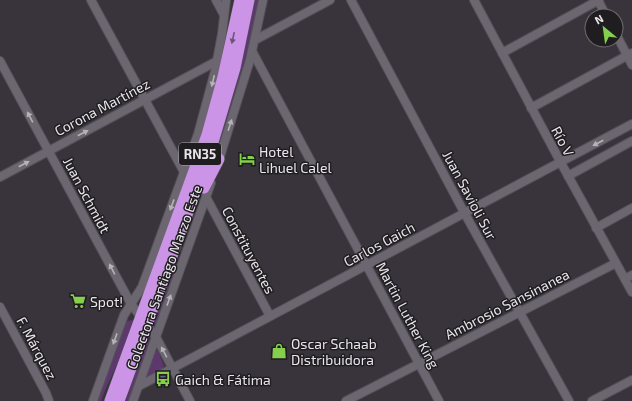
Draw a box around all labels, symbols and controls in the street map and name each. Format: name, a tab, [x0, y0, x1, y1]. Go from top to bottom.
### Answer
north arrow	[584, 8, 624, 48]
text: N	[592, 11, 606, 26]
one-way arrow	[229, 32, 235, 44]
street label: Corona Martínez	[51, 75, 153, 139]
one-way arrow	[209, 75, 215, 88]
one-way arrow	[27, 111, 33, 123]
one-way arrow	[227, 118, 233, 130]
street label: Río V	[548, 123, 578, 159]
one-way arrow	[77, 129, 89, 136]
one-way arrow	[592, 139, 604, 146]
road number: RN35	[179, 143, 221, 165]
place label: Hotel Lihuel Calel	[259, 143, 333, 176]
street label: Juan Savioli Sur	[439, 148, 501, 243]
hotel icon: Hotel Lihuel Calel	[238, 150, 256, 168]
street label: Juan Schmidt	[60, 154, 114, 236]
one-way arrow	[18, 161, 30, 167]
street label: Colectora Santiago Marzo Este	[123, 183, 205, 371]
one-way arrow	[169, 199, 175, 211]
street label: Constituyentes	[219, 204, 279, 296]
street label: Carlos Gaich	[340, 218, 418, 270]
street label: Martin Luther King	[373, 259, 443, 371]
one-way arrow	[109, 264, 115, 275]
street label: Ambrosio Sansinanea	[442, 265, 572, 343]
supermarket icon: Spot!	[69, 292, 87, 310]
place label: Spot!	[90, 293, 123, 310]
one-way arrow	[166, 294, 172, 306]
street label: F. Márquez	[13, 314, 61, 382]
one-way arrow	[112, 334, 118, 346]
place label: Oscar Schaab Distribuidora	[291, 335, 377, 368]
shop icon: Oscar Schaab Distribuidora	[270, 342, 288, 360]
one-way arrow	[161, 347, 167, 358]
bus stop icon: Gaich & Fátima	[154, 370, 172, 388]
place label: Gaich & Fátima	[175, 371, 271, 388]

